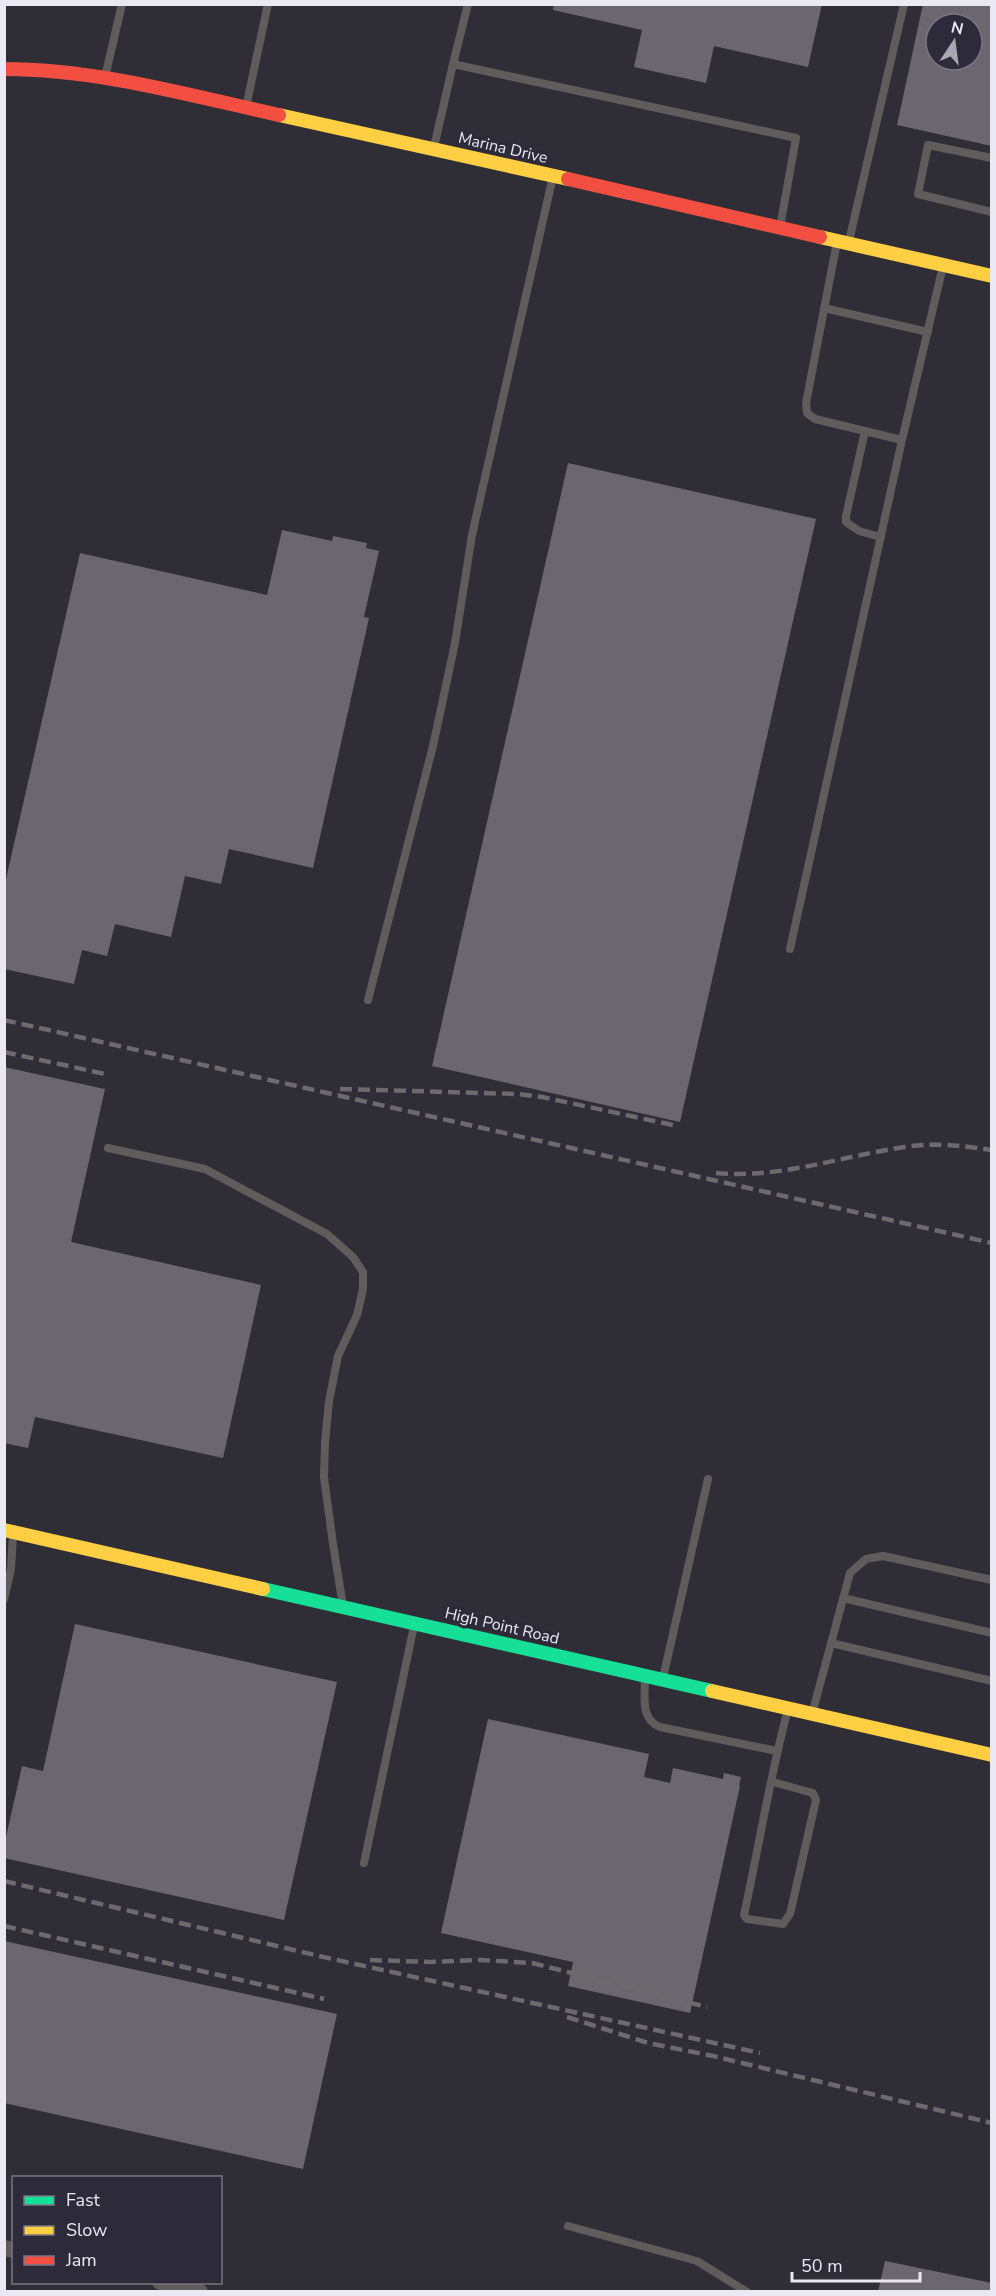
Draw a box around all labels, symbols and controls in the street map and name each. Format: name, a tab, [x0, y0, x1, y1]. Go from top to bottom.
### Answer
north arrow	[924, 12, 984, 72]
text: N	[949, 16, 965, 40]
street label: Marina Drive	[456, 127, 550, 169]
street label: High Point Road	[443, 1602, 561, 1650]
legend	[12, 2176, 222, 2284]
text: Fast	[66, 2188, 101, 2212]
text: Slow	[66, 2218, 107, 2242]
scale bar	[792, 2245, 920, 2283]
text: Jam	[65, 2248, 97, 2272]
text: 50 m	[801, 2254, 843, 2278]

